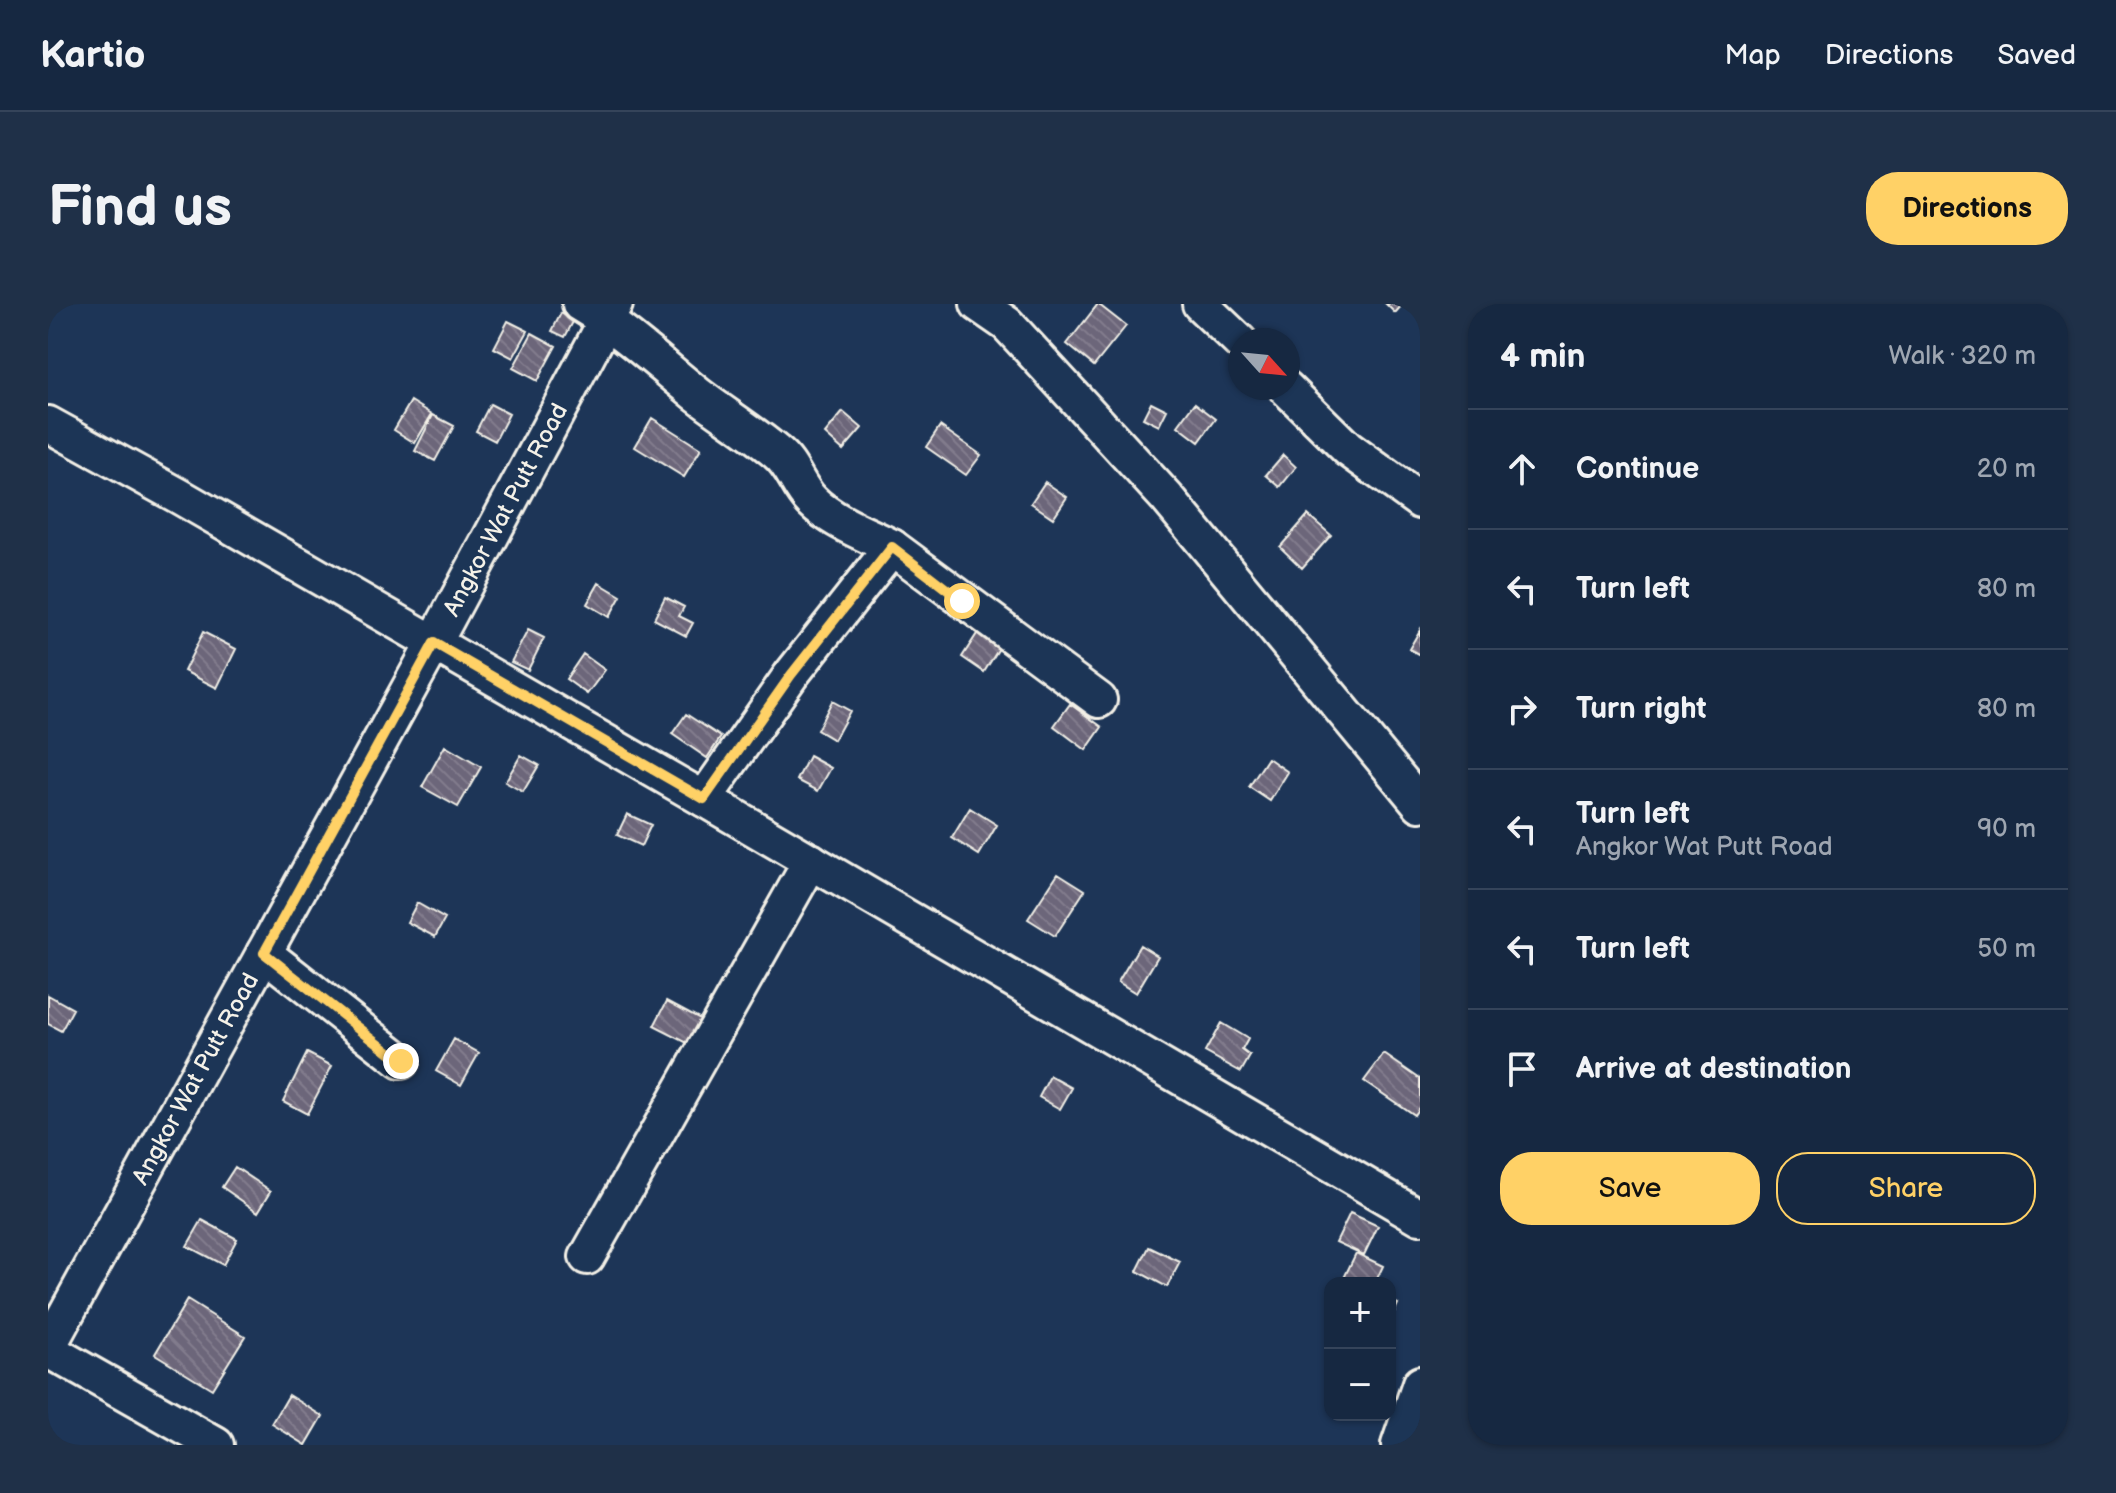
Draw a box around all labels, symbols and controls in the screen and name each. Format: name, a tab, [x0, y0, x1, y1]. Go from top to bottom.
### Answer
text: Kartio	[40, 33, 146, 78]
text: Map	[1724, 39, 1781, 72]
text: Directions	[1825, 39, 1953, 72]
text: Saved	[1997, 39, 2076, 72]
button: Directions	[1866, 172, 2068, 245]
text: Find us	[48, 175, 232, 242]
north arrow	[1228, 328, 1300, 400]
text: 4 min	[1500, 336, 1586, 377]
text: Walk · 320 m	[1888, 341, 2036, 372]
street label: Angkor Wat Putt Road	[437, 399, 574, 621]
icon: ahead	[1500, 447, 1544, 491]
text: Continue	[1576, 451, 1699, 487]
text: 20 m	[1977, 454, 2036, 485]
icon: left	[1500, 567, 1544, 611]
text: Turn left	[1576, 571, 1690, 607]
text: 80 m	[1977, 574, 2036, 605]
route start	[944, 583, 980, 619]
icon: right	[1500, 687, 1544, 731]
text: Turn right	[1576, 691, 1707, 727]
text: 80 m	[1977, 694, 2036, 725]
text: Turn left	[1576, 796, 1690, 832]
icon: left	[1500, 807, 1544, 851]
text: 90 m	[1977, 814, 2036, 845]
text: Angkor Wat Putt Road	[1576, 832, 1833, 863]
icon: left	[1500, 927, 1544, 971]
text: Turn left	[1576, 931, 1690, 967]
text: 50 m	[1977, 934, 2036, 965]
street label: Angkor Wat Putt Road	[126, 968, 265, 1190]
route end	[383, 1043, 419, 1079]
icon: arrive	[1500, 1047, 1544, 1091]
text: Arrive at destination	[1576, 1051, 1852, 1087]
button: Save	[1500, 1152, 1760, 1225]
button: Share	[1776, 1152, 2036, 1225]
map controls	[1324, 1277, 1396, 1421]
button: +	[1324, 1277, 1396, 1349]
button: −	[1324, 1349, 1396, 1421]

